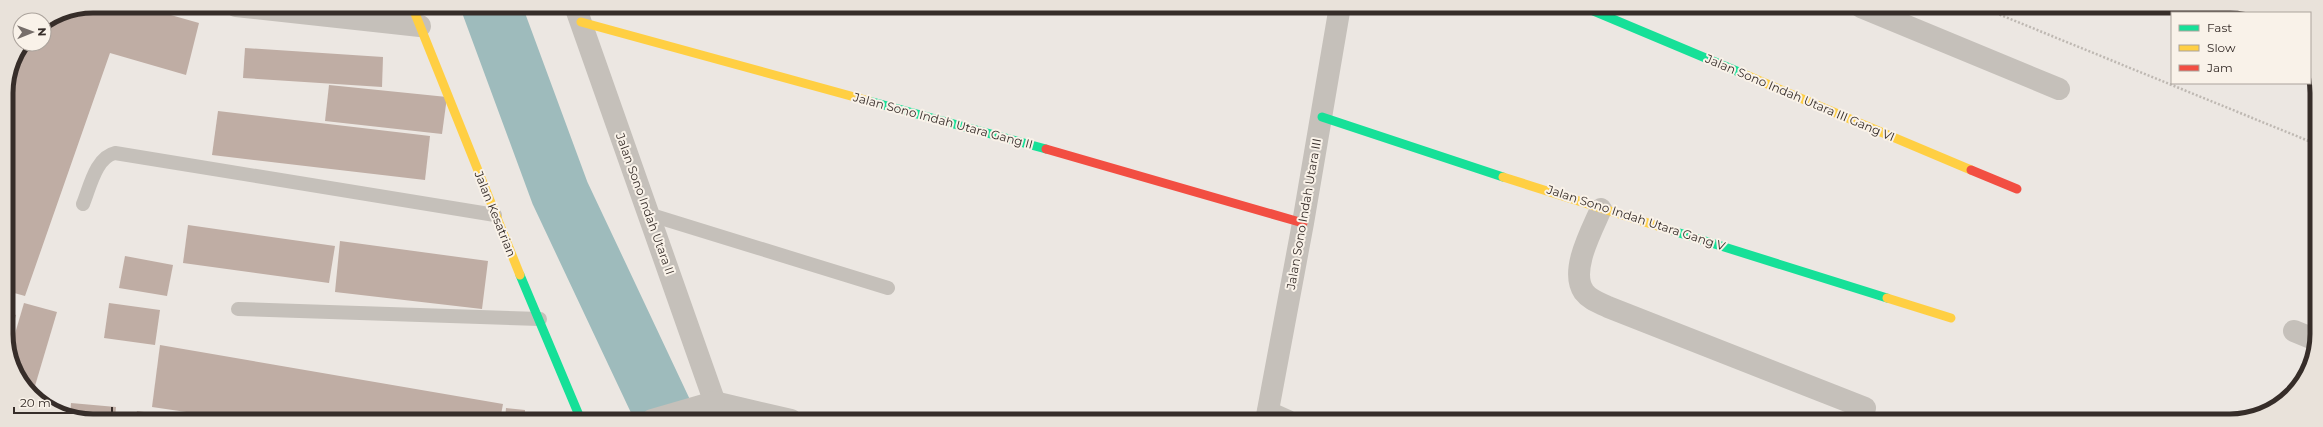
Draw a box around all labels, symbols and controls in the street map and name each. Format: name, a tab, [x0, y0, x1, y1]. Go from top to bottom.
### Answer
north arrow	[12, 12, 52, 52]
legend	[2171, 12, 2311, 84]
text: Fast	[2207, 20, 2232, 35]
text: N	[35, 27, 49, 36]
text: Slow	[2207, 40, 2236, 55]
street label: Jalan Sono Indah Utara III Gang VI	[1702, 50, 1897, 144]
text: Jam	[2206, 60, 2233, 75]
street label: Jalan Sono Indah Utara Gang II	[851, 89, 1035, 152]
street label: Jalan Sono Indah Utara II	[613, 130, 678, 277]
street label: Jalan Sono Indah Utara III	[1283, 137, 1324, 292]
street label: Jalan Kesatrian	[471, 168, 519, 259]
street label: Jalan Sono Indah Utara Gang V	[1544, 181, 1728, 254]
scale bar	[14, 389, 112, 415]
text: 20 m	[20, 395, 51, 410]

